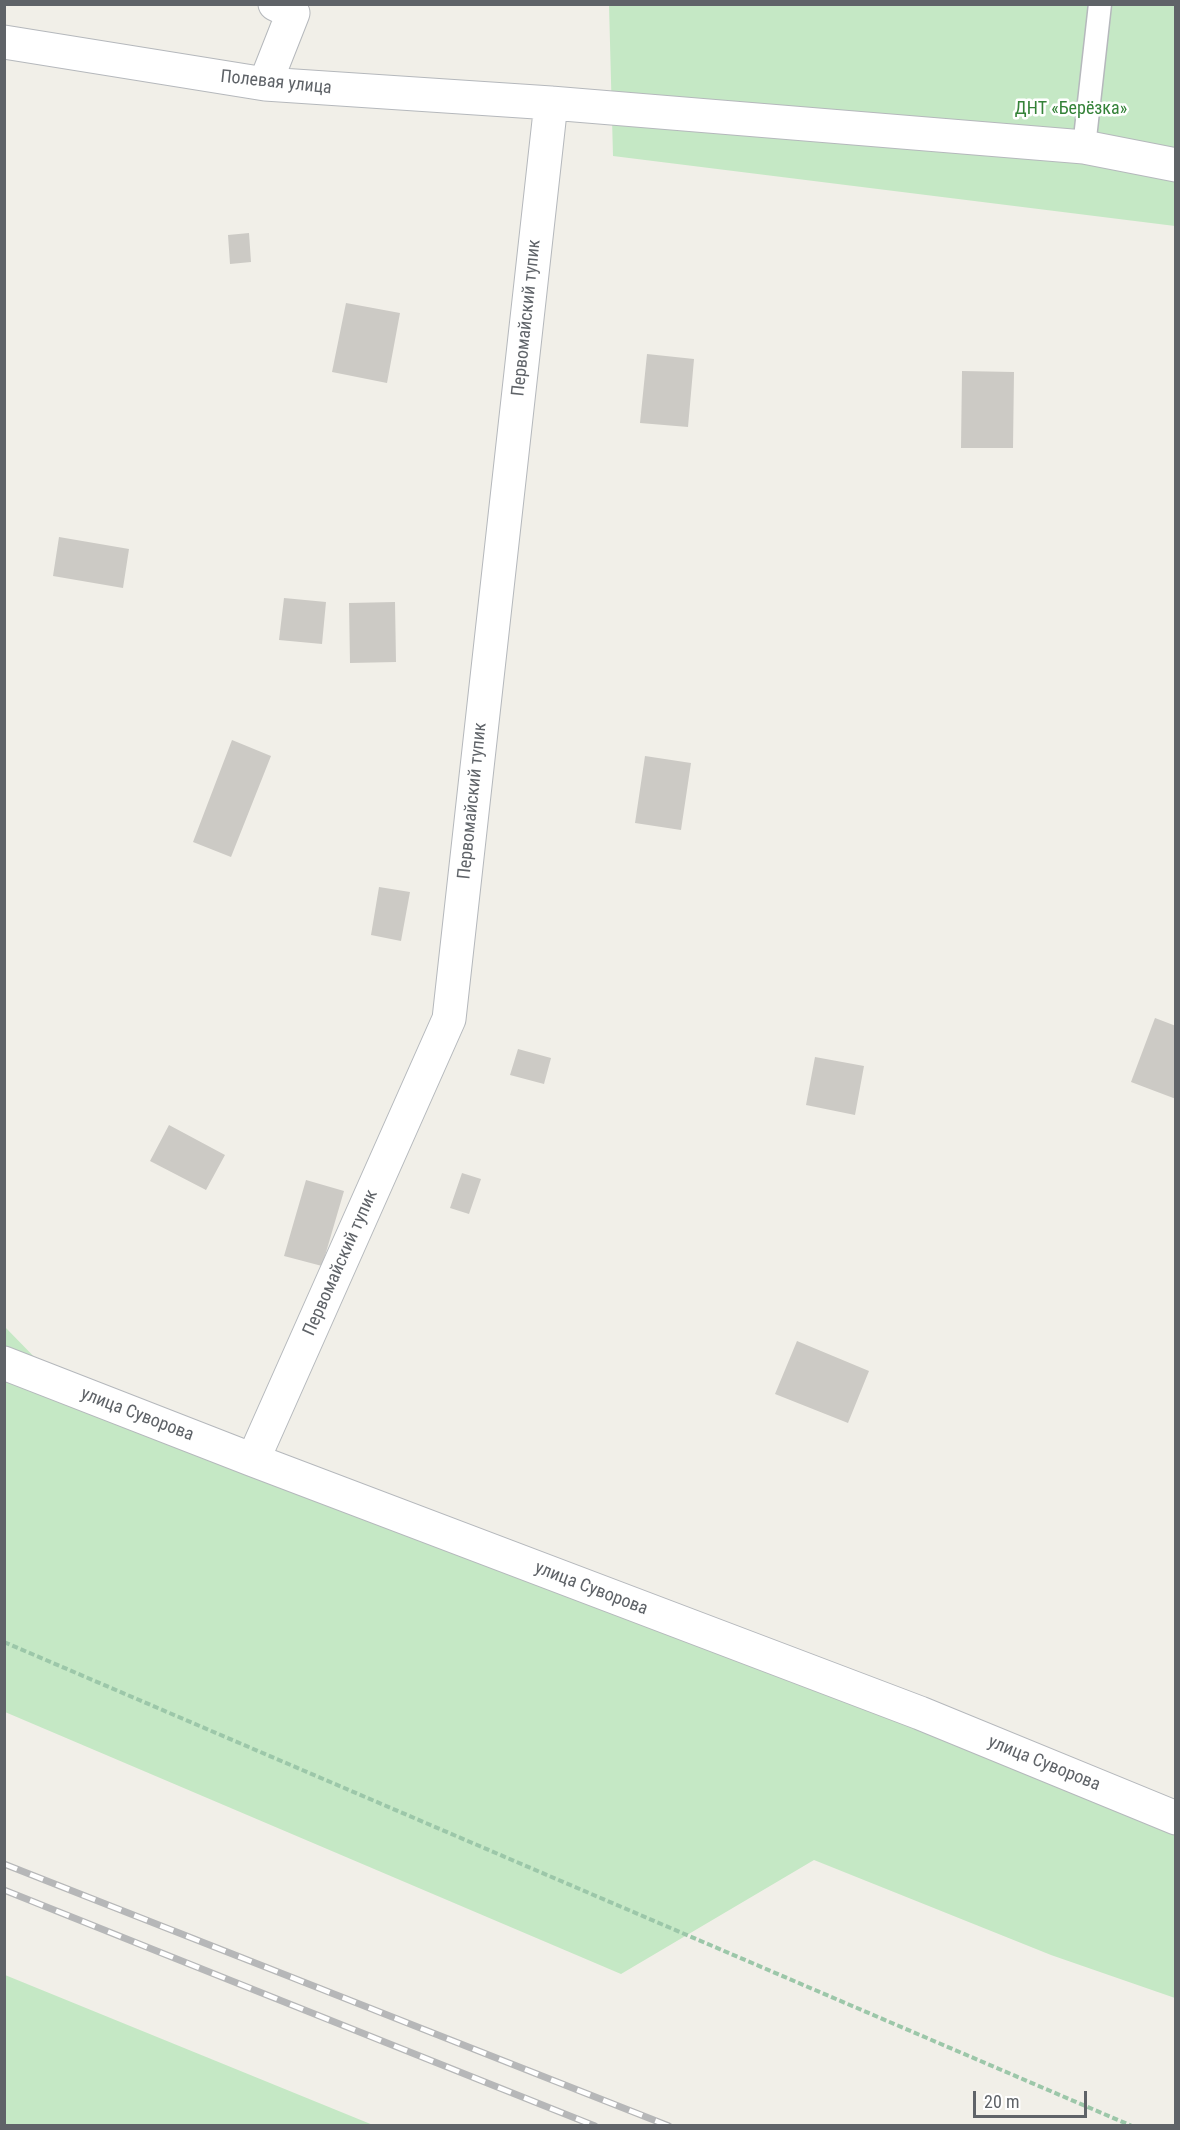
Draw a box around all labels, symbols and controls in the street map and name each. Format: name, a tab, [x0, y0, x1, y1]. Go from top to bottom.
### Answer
street label: Полевая улица	[219, 66, 333, 100]
park label: ДНТ «Берёзка»	[1015, 98, 1127, 120]
street label: Первомайский тупик	[508, 238, 546, 398]
street label: Первомайский тупик	[454, 721, 492, 881]
street label: Первомайский тупик	[299, 1187, 383, 1339]
street label: улица Суворова	[78, 1384, 196, 1446]
street label: улица Суворова	[532, 1558, 650, 1620]
street label: улица Суворова	[985, 1732, 1103, 1796]
scale bar	[976, 2079, 1090, 2117]
text: 20 m	[984, 2091, 1019, 2112]

